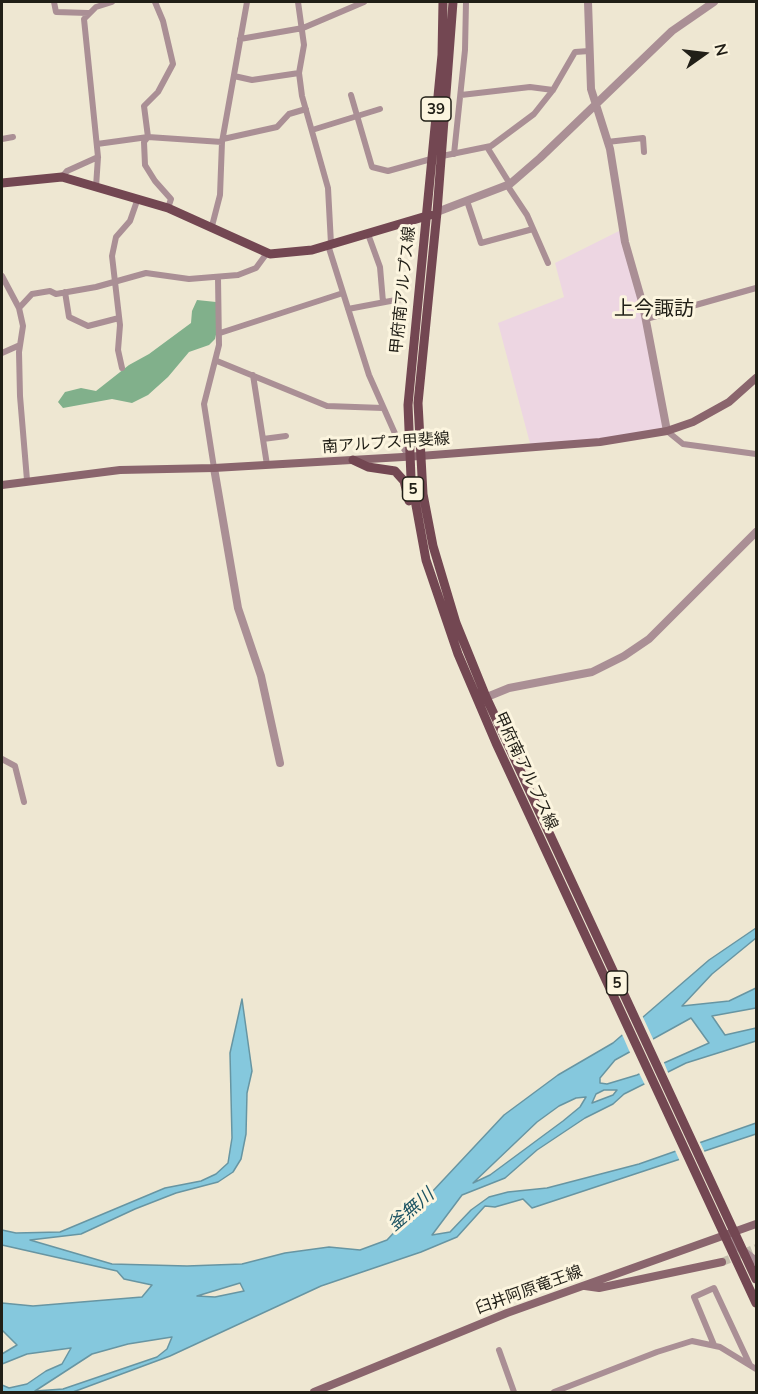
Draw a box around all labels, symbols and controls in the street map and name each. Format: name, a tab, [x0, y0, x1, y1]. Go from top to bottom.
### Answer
north arrow	[674, 24, 734, 84]
text: N	[710, 41, 733, 58]
road number: 39	[421, 97, 451, 121]
street label: 甲府南アルプス線	[387, 225, 419, 355]
district label: 上今諏訪	[614, 297, 694, 321]
street label: 南アルプス甲斐線	[321, 429, 451, 457]
road number: 5	[402, 477, 424, 501]
street label: 甲府南アルプス線	[490, 709, 562, 833]
road number: 5	[606, 971, 628, 995]
water label: 釜無川	[384, 1184, 438, 1236]
street label: 臼井阿原竜王線	[473, 1262, 585, 1318]

